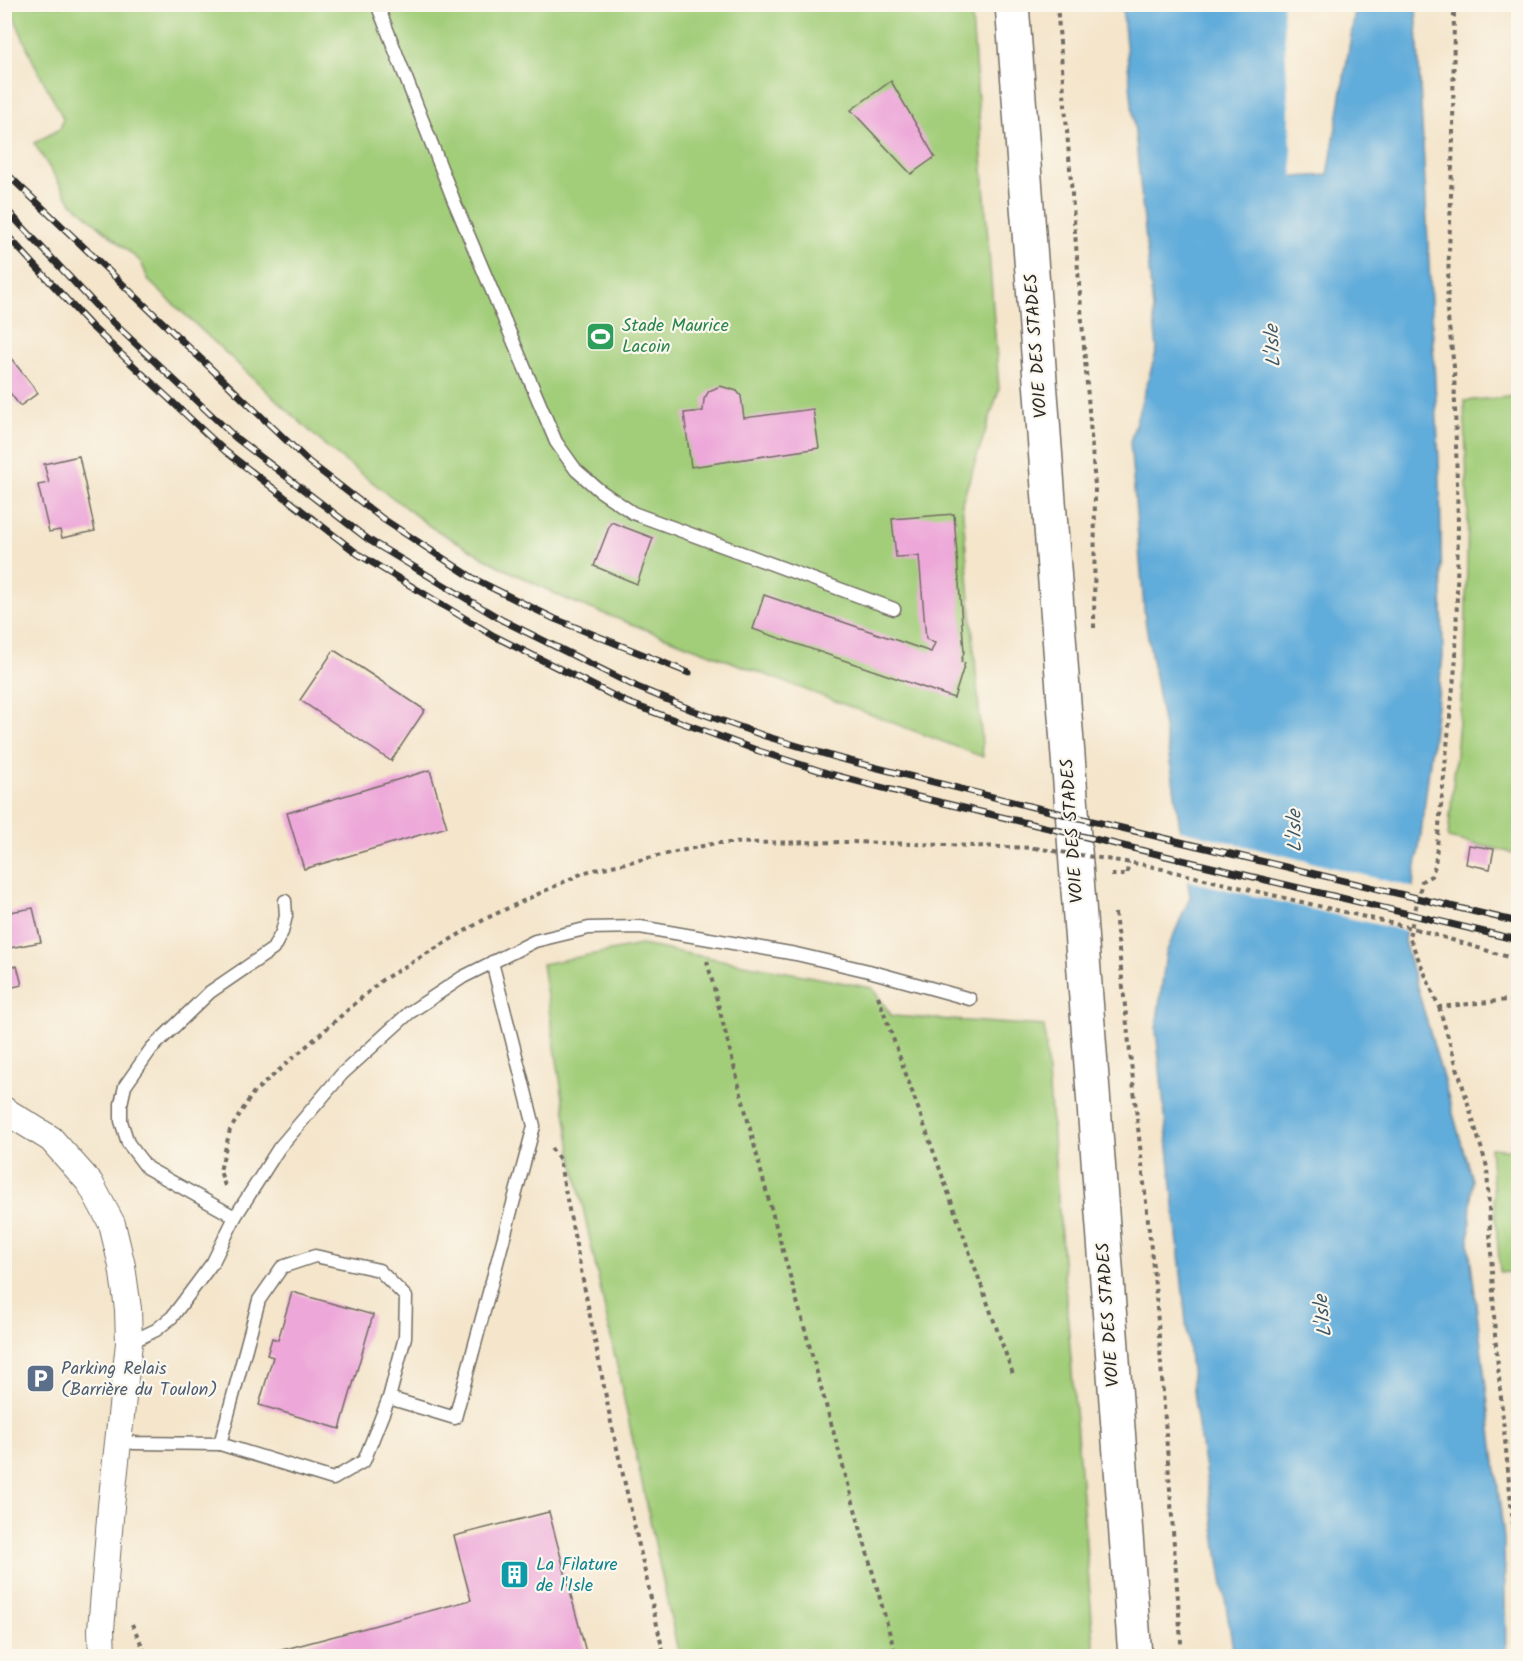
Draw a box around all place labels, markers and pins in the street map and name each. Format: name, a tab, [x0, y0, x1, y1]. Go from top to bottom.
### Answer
place label: Stade Maurice Lacoin	[622, 312, 729, 362]
sports icon: Stade Maurice Lacoin	[585, 320, 617, 352]
place label: Parking Relais (Barrière du Toulon)	[61, 1355, 218, 1405]
parking icon: Parking Relais (Barrière du Toulon)	[24, 1363, 56, 1395]
place label: La Filature de l'Isle	[536, 1551, 618, 1601]
building icon: La Filature de l'Isle	[499, 1559, 531, 1591]

